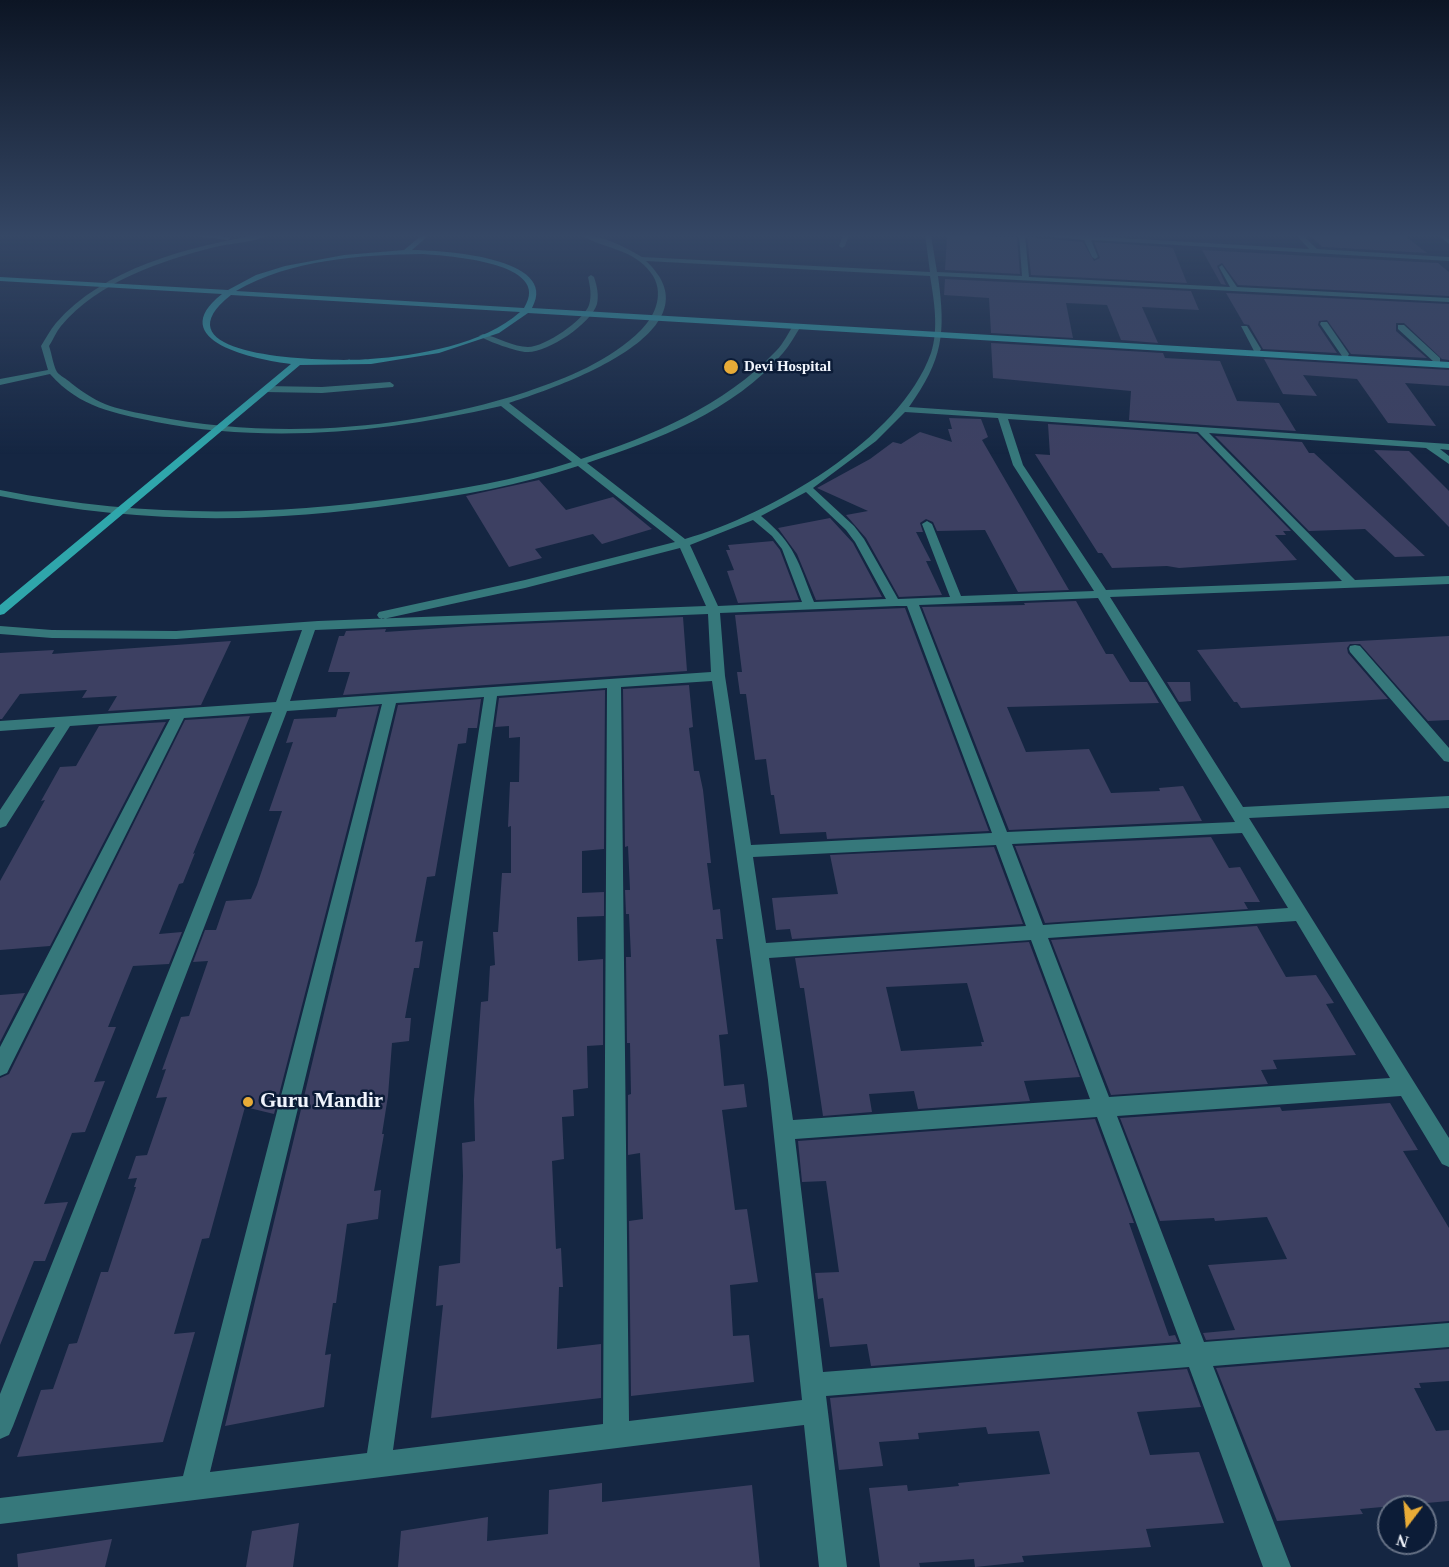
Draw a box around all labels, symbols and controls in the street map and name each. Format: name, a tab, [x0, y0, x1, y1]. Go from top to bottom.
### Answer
marker: Devi Hospital	[722, 358, 740, 376]
place label: Devi Hospital	[744, 358, 843, 376]
place label: Guru Mandir	[260, 1089, 393, 1115]
marker: Guru Mandir	[241, 1095, 255, 1109]
north arrow	[1377, 1495, 1437, 1555]
text: N	[1395, 1531, 1410, 1551]

